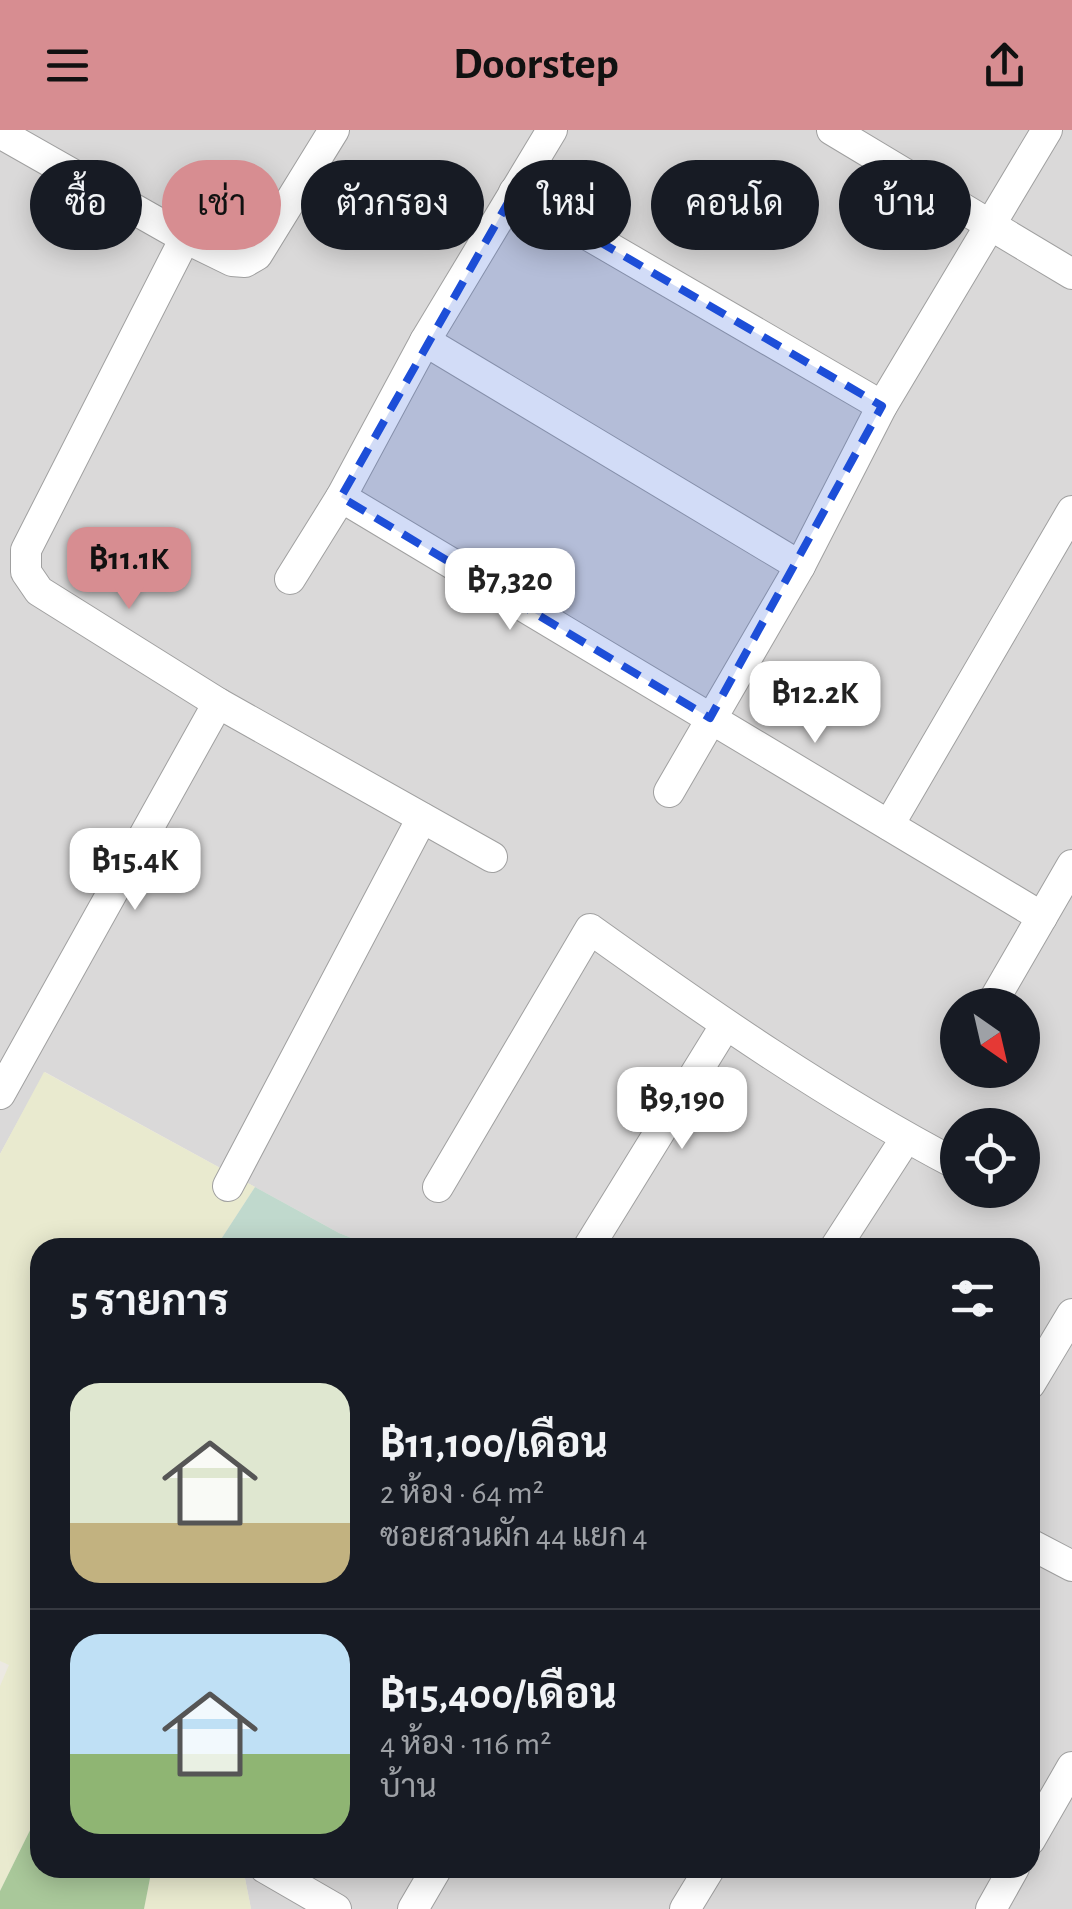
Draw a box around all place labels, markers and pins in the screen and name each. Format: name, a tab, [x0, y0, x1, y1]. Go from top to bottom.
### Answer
pin: ฿11.1K	[48, 527, 210, 612]
pin: ฿7,320	[429, 548, 591, 633]
pin: ฿12.2K	[734, 661, 896, 746]
pin: ฿15.4K	[54, 828, 216, 913]
pin: ฿9,190	[601, 1067, 763, 1152]

